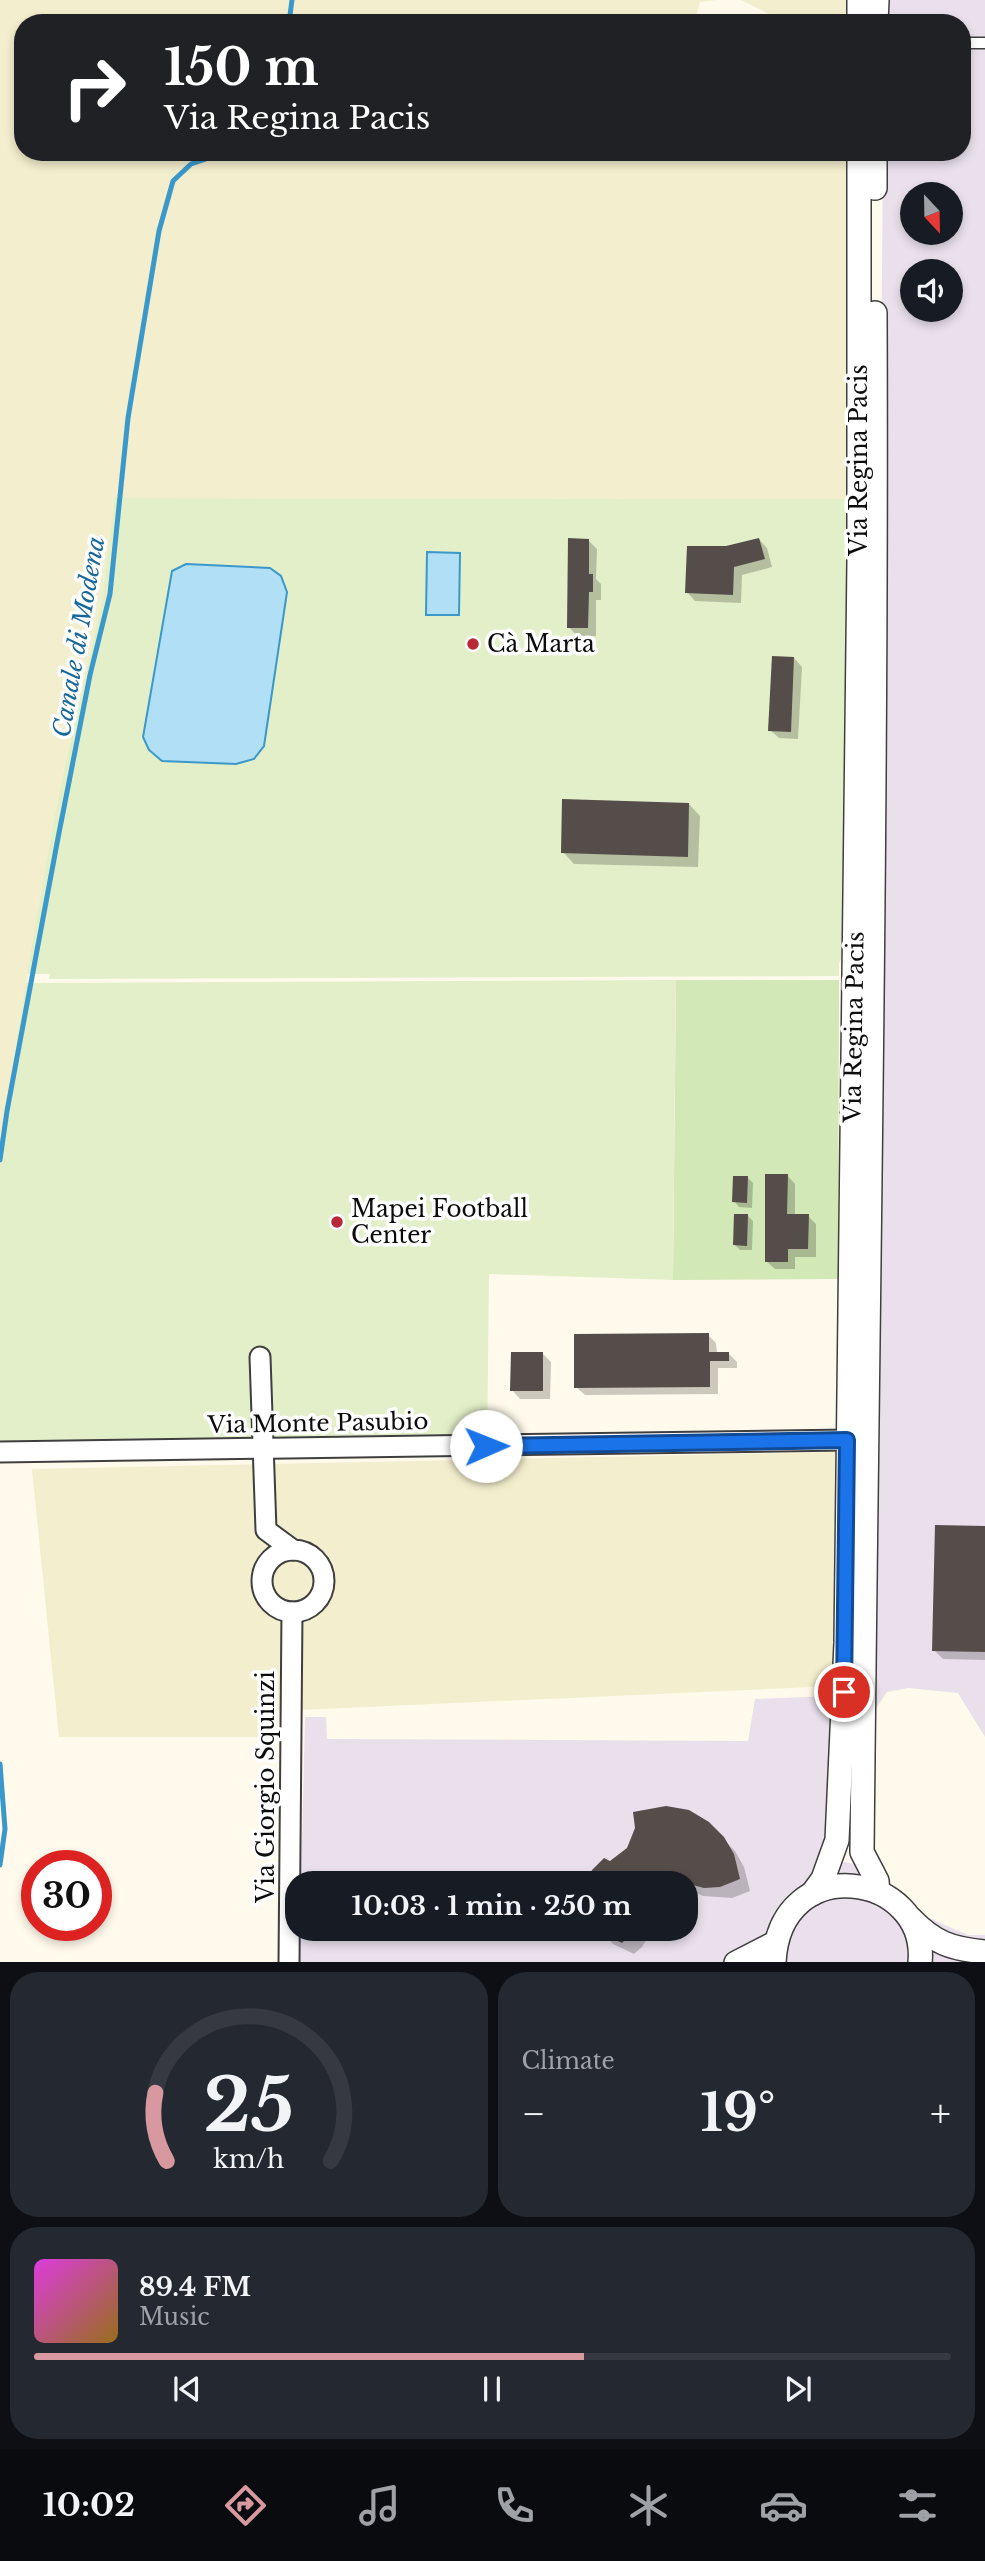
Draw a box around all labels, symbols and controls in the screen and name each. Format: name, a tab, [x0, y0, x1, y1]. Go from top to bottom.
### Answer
text: 150 m	[164, 37, 319, 98]
icon: right	[49, 42, 140, 133]
text: Via Regina Pacis	[164, 98, 430, 138]
north arrow	[900, 182, 962, 245]
map controls	[900, 182, 963, 322]
button: sound	[900, 259, 963, 322]
street label: Via Regina Pacis	[845, 364, 873, 557]
water label: Canale di Modena	[47, 534, 110, 740]
place label: Cà Marta	[487, 630, 595, 658]
marker: Cà Marta	[465, 636, 481, 652]
street label: Via Regina Pacis	[838, 931, 870, 1124]
place label: Mapei Football Center	[351, 1195, 528, 1249]
marker: Mapei Football Center	[329, 1214, 345, 1230]
street label: Via Monte Pasubio	[206, 1407, 429, 1439]
position arrow	[449, 1409, 523, 1483]
pin	[814, 1662, 874, 1722]
street label: Via Giorgio Squinzi	[252, 1671, 280, 1904]
icon: arrive	[825, 1673, 863, 1711]
speed limit sign: 30	[21, 1850, 112, 1941]
text: 10:03 · 1 min · 250 m	[352, 1890, 631, 1922]
text: Climate	[522, 2047, 615, 2075]
text: 25	[203, 2060, 294, 2151]
text: 19°	[700, 2081, 775, 2145]
text: −	[522, 2090, 546, 2137]
text: +	[930, 2090, 951, 2137]
text: km/h	[213, 2143, 284, 2174]
text: 89.4 FM	[139, 2271, 251, 2303]
text: Music	[139, 2303, 210, 2331]
icon: previous	[168, 2370, 206, 2408]
icon: pause	[473, 2370, 511, 2408]
icon: next	[779, 2370, 817, 2408]
icon: directions	[221, 2481, 270, 2530]
icon: music	[355, 2481, 404, 2530]
icon: phone	[490, 2481, 539, 2530]
icon: climate	[624, 2481, 673, 2530]
icon: car	[759, 2481, 808, 2530]
icon: filters	[893, 2481, 942, 2530]
text: 10:02	[43, 2485, 135, 2525]

